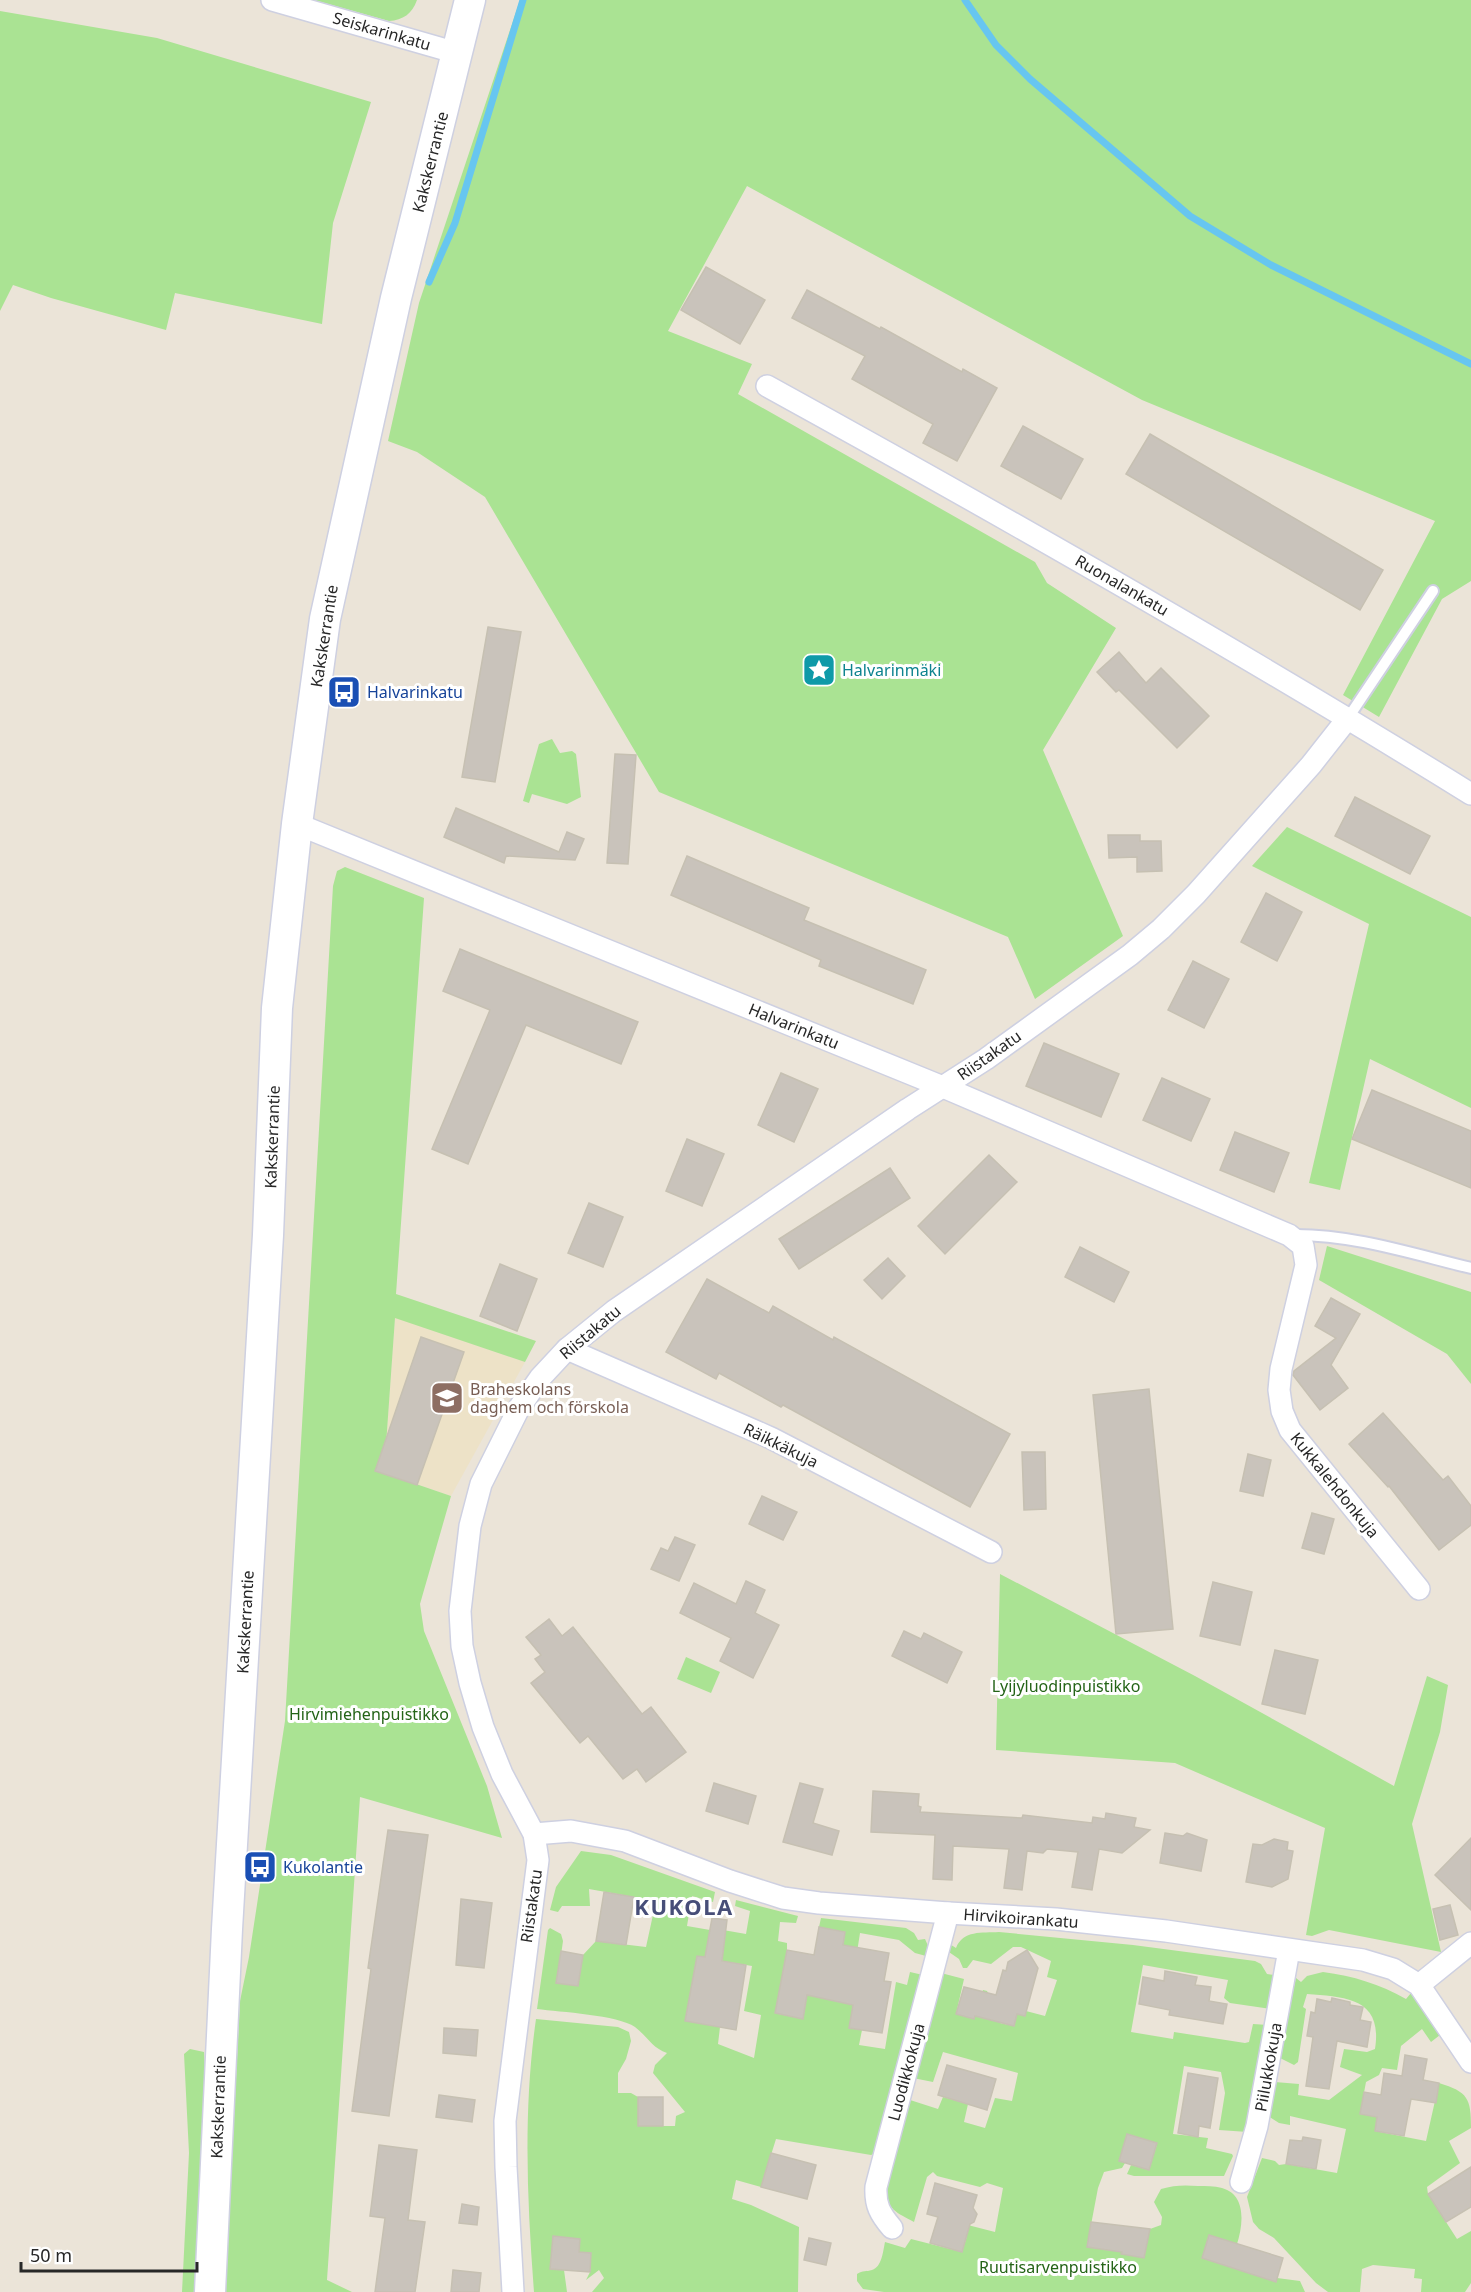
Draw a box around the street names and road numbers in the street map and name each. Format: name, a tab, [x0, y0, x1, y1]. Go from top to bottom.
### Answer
street label: Seiskarinkatu	[330, 7, 434, 55]
street label: Kakskerrantie	[407, 109, 453, 215]
street label: Ruonalankatu	[1071, 549, 1173, 621]
street label: Kakskerrantie	[305, 583, 343, 689]
street label: Halvarinkatu	[745, 998, 843, 1054]
street label: Riistakatu	[952, 1025, 1026, 1085]
street label: Kakskerrantie	[259, 1085, 285, 1189]
street label: Riistakatu	[555, 1300, 625, 1364]
street label: Räikkäkuja	[740, 1417, 822, 1473]
street label: Kukkalehdonkuja	[1286, 1428, 1384, 1542]
street label: Kakskerrantie	[231, 1570, 259, 1674]
street label: Riistakatu	[515, 1868, 547, 1944]
street label: Hirvikoirankatu	[963, 1903, 1079, 1933]
street label: Luodikkokuja	[882, 2021, 930, 2123]
street label: Piilukkokuja	[1249, 2021, 1287, 2113]
street label: Kakskerrantie	[205, 2055, 231, 2159]

